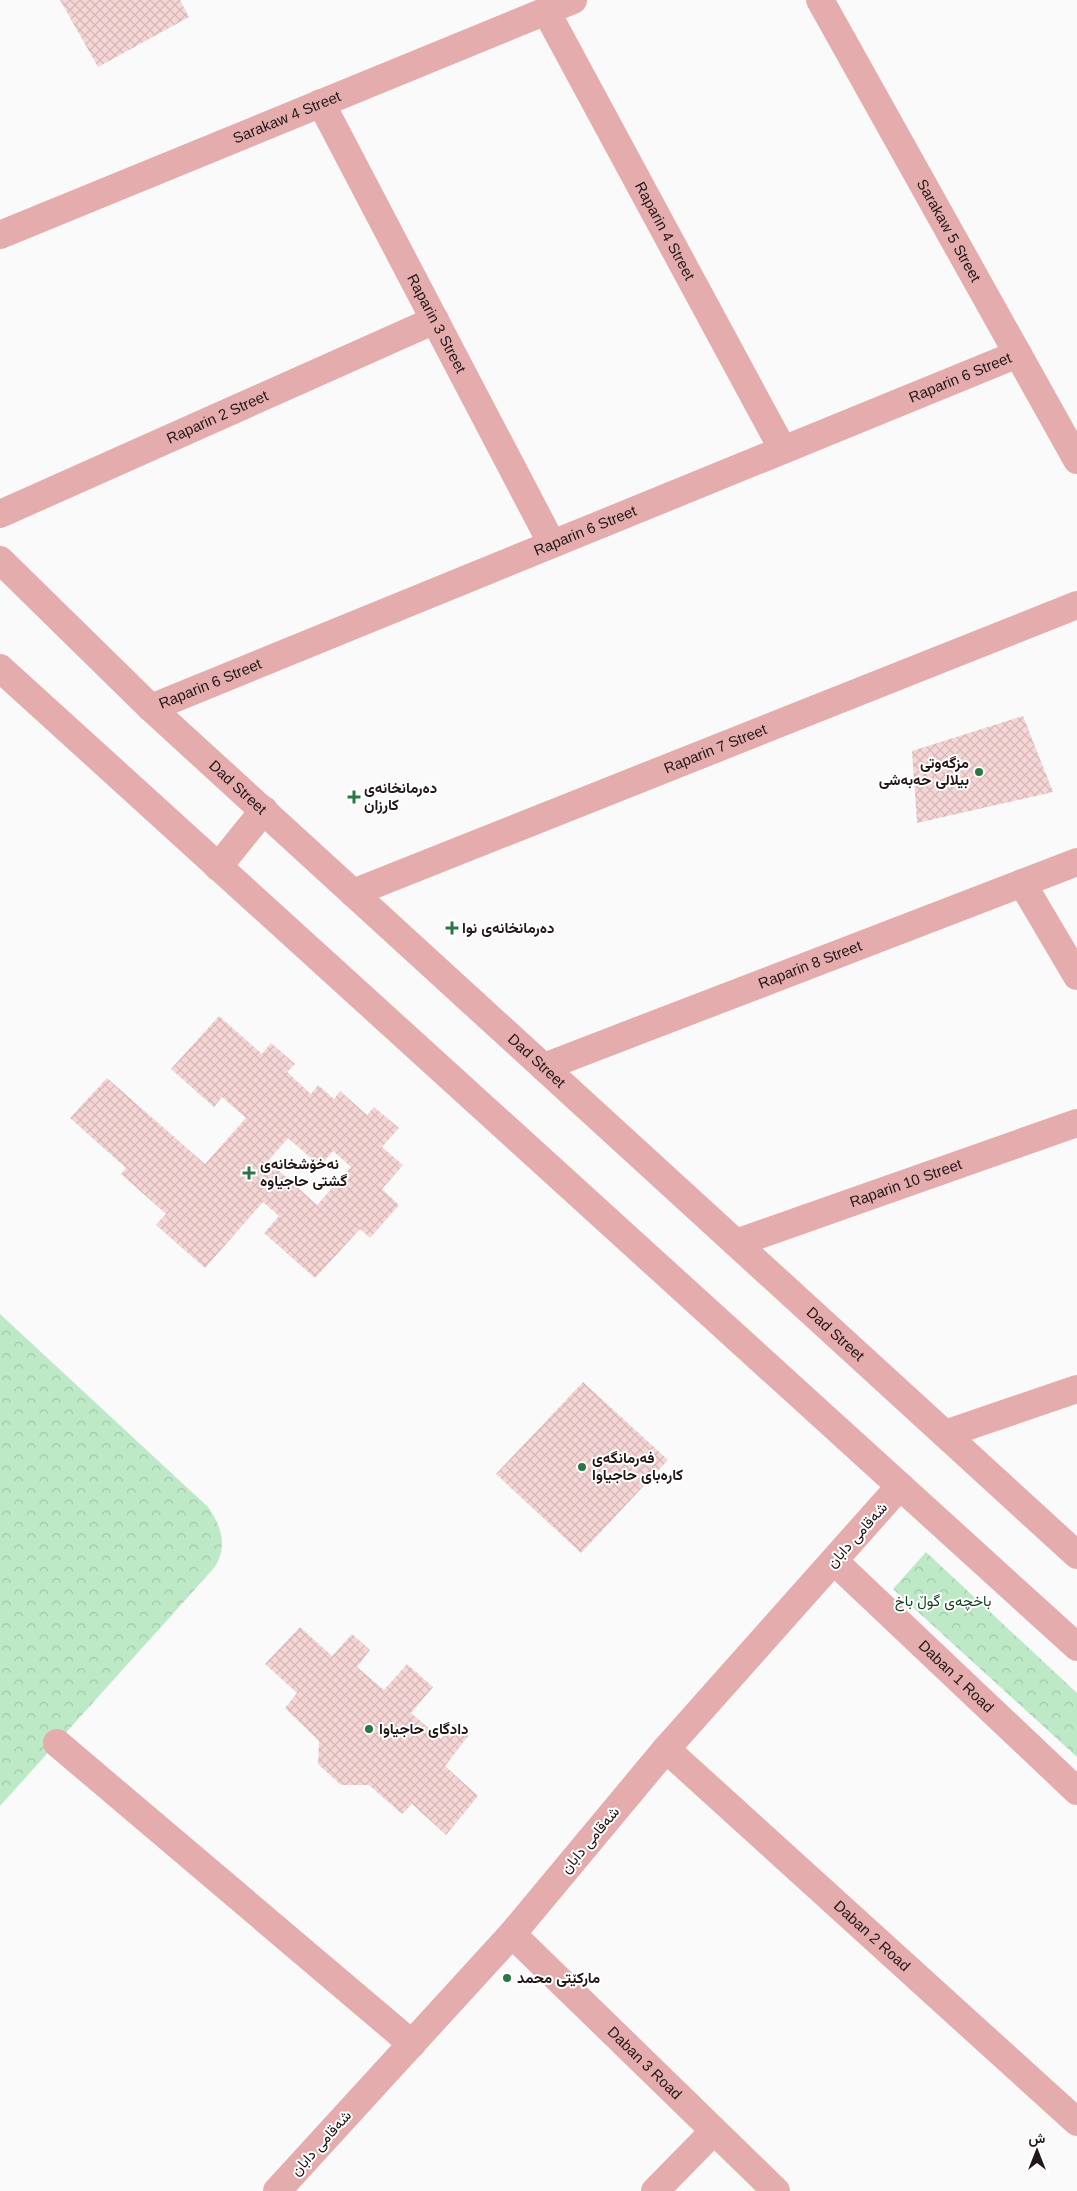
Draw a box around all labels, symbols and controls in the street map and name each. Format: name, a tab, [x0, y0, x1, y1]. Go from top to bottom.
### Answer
street label: Sarakaw 4 Street	[230, 87, 344, 147]
street label: Sarakaw 5 Street	[914, 176, 985, 285]
street label: Raparin 4 Street	[632, 179, 699, 284]
street label: Raparin 3 Street	[404, 271, 470, 376]
street label: Raparin 6 Street	[906, 348, 1015, 406]
street label: Raparin 2 Street	[164, 386, 271, 447]
street label: Raparin 6 Street	[531, 501, 640, 559]
street label: Raparin 6 Street	[156, 655, 265, 712]
street label: Raparin 7 Street	[661, 720, 770, 776]
place label: مزگەوتی بیلالی حەبەشی	[879, 754, 969, 789]
street label: Dad Street	[206, 756, 271, 818]
marker: مزگەوتی بیلالی حەبەشی	[973, 766, 985, 778]
place label: دەرمانخانەی کارزان	[364, 779, 437, 814]
marker: دەرمانخانەی کارزان	[348, 791, 360, 803]
place label: دەرمانخانەی نوا	[462, 919, 555, 937]
marker: دەرمانخانەی نوا	[446, 922, 458, 934]
street label: Raparin 8 Street	[756, 936, 865, 992]
street label: Dad Street	[505, 1030, 570, 1091]
place label: نەخۆشخانەی گشتی حاجیاوە	[260, 1155, 347, 1190]
street label: Raparin 10 Street	[847, 1155, 965, 1210]
marker: نەخۆشخانەی گشتی حاجیاوە	[242, 1166, 256, 1180]
street label: Dad Street	[804, 1303, 869, 1365]
place label: فەرمانگەی کارەبای حاجیاوا	[592, 1449, 683, 1484]
marker: فەرمانگەی کارەبای حاجیاوا	[576, 1461, 588, 1473]
street label: شەقامی دابان	[823, 1498, 892, 1572]
park label: باخچەی گوڵ باخ	[895, 1592, 991, 1612]
street label: Daban 1 Road	[915, 1637, 997, 1716]
place label: دادگای حاجیاوا	[379, 1720, 469, 1738]
marker: دادگای حاجیاوا	[363, 1723, 375, 1735]
street label: شەقامی دابان	[557, 1803, 624, 1878]
street label: Daban 2 Road	[831, 1897, 914, 1974]
place label: مارکێتی محمد	[517, 1969, 600, 1987]
marker: مارکێتی محمد	[501, 1972, 513, 1984]
street label: Daban 3 Road	[604, 2023, 686, 2103]
street label: شەقامی دابان	[287, 2106, 356, 2180]
north arrow	[1012, 2126, 1062, 2176]
text: ش	[1029, 2130, 1046, 2147]

